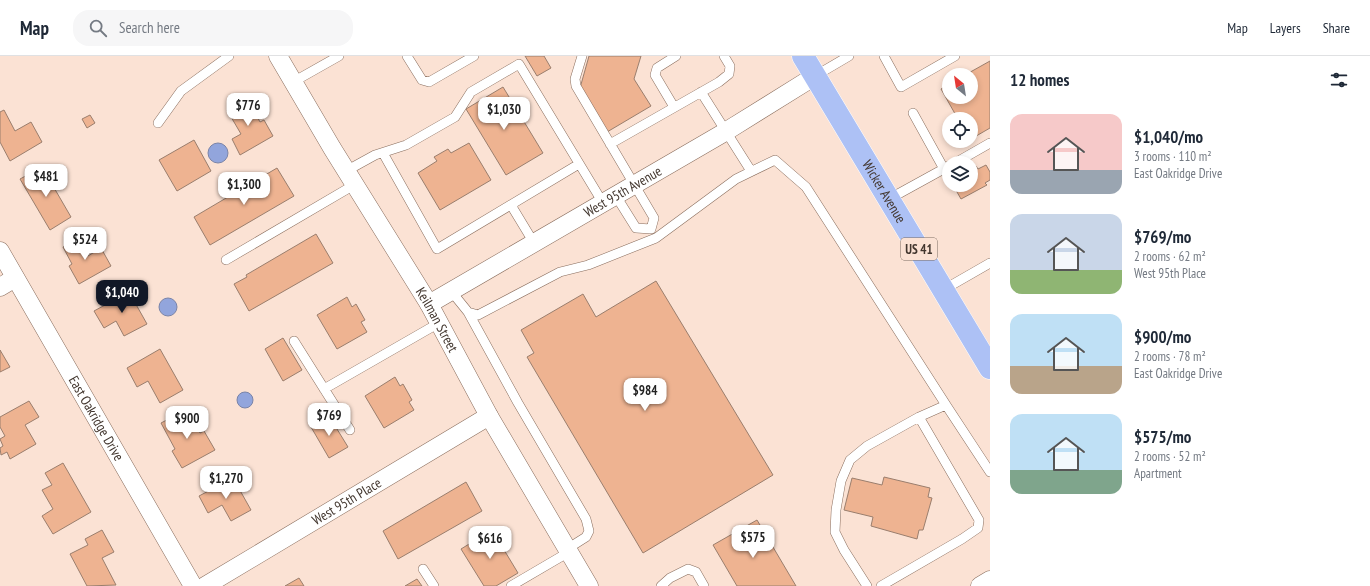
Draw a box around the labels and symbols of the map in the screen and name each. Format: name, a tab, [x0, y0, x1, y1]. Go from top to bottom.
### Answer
north arrow	[942, 68, 978, 104]
pin: $776	[224, 93, 272, 127]
pin: $1,030	[471, 97, 537, 131]
street label: Wicker Avenue	[858, 157, 910, 227]
street label: West 95th Avenue	[581, 162, 665, 221]
pin: $481	[22, 164, 70, 198]
pin: $1,300	[211, 172, 277, 206]
pin: $524	[61, 227, 109, 261]
road number: US 41	[901, 238, 937, 260]
pin: $1,040	[89, 280, 155, 314]
street label: Keilman Street	[412, 284, 462, 355]
street label: East Oakridge Drive	[65, 372, 128, 464]
pin: $984	[621, 378, 669, 412]
pin: $769	[305, 403, 353, 437]
pin: $900	[163, 406, 211, 440]
pin: $1,270	[193, 466, 259, 500]
street label: West 95th Place	[309, 473, 385, 529]
pin: $575	[729, 525, 777, 559]
pin: $616	[466, 526, 514, 560]

